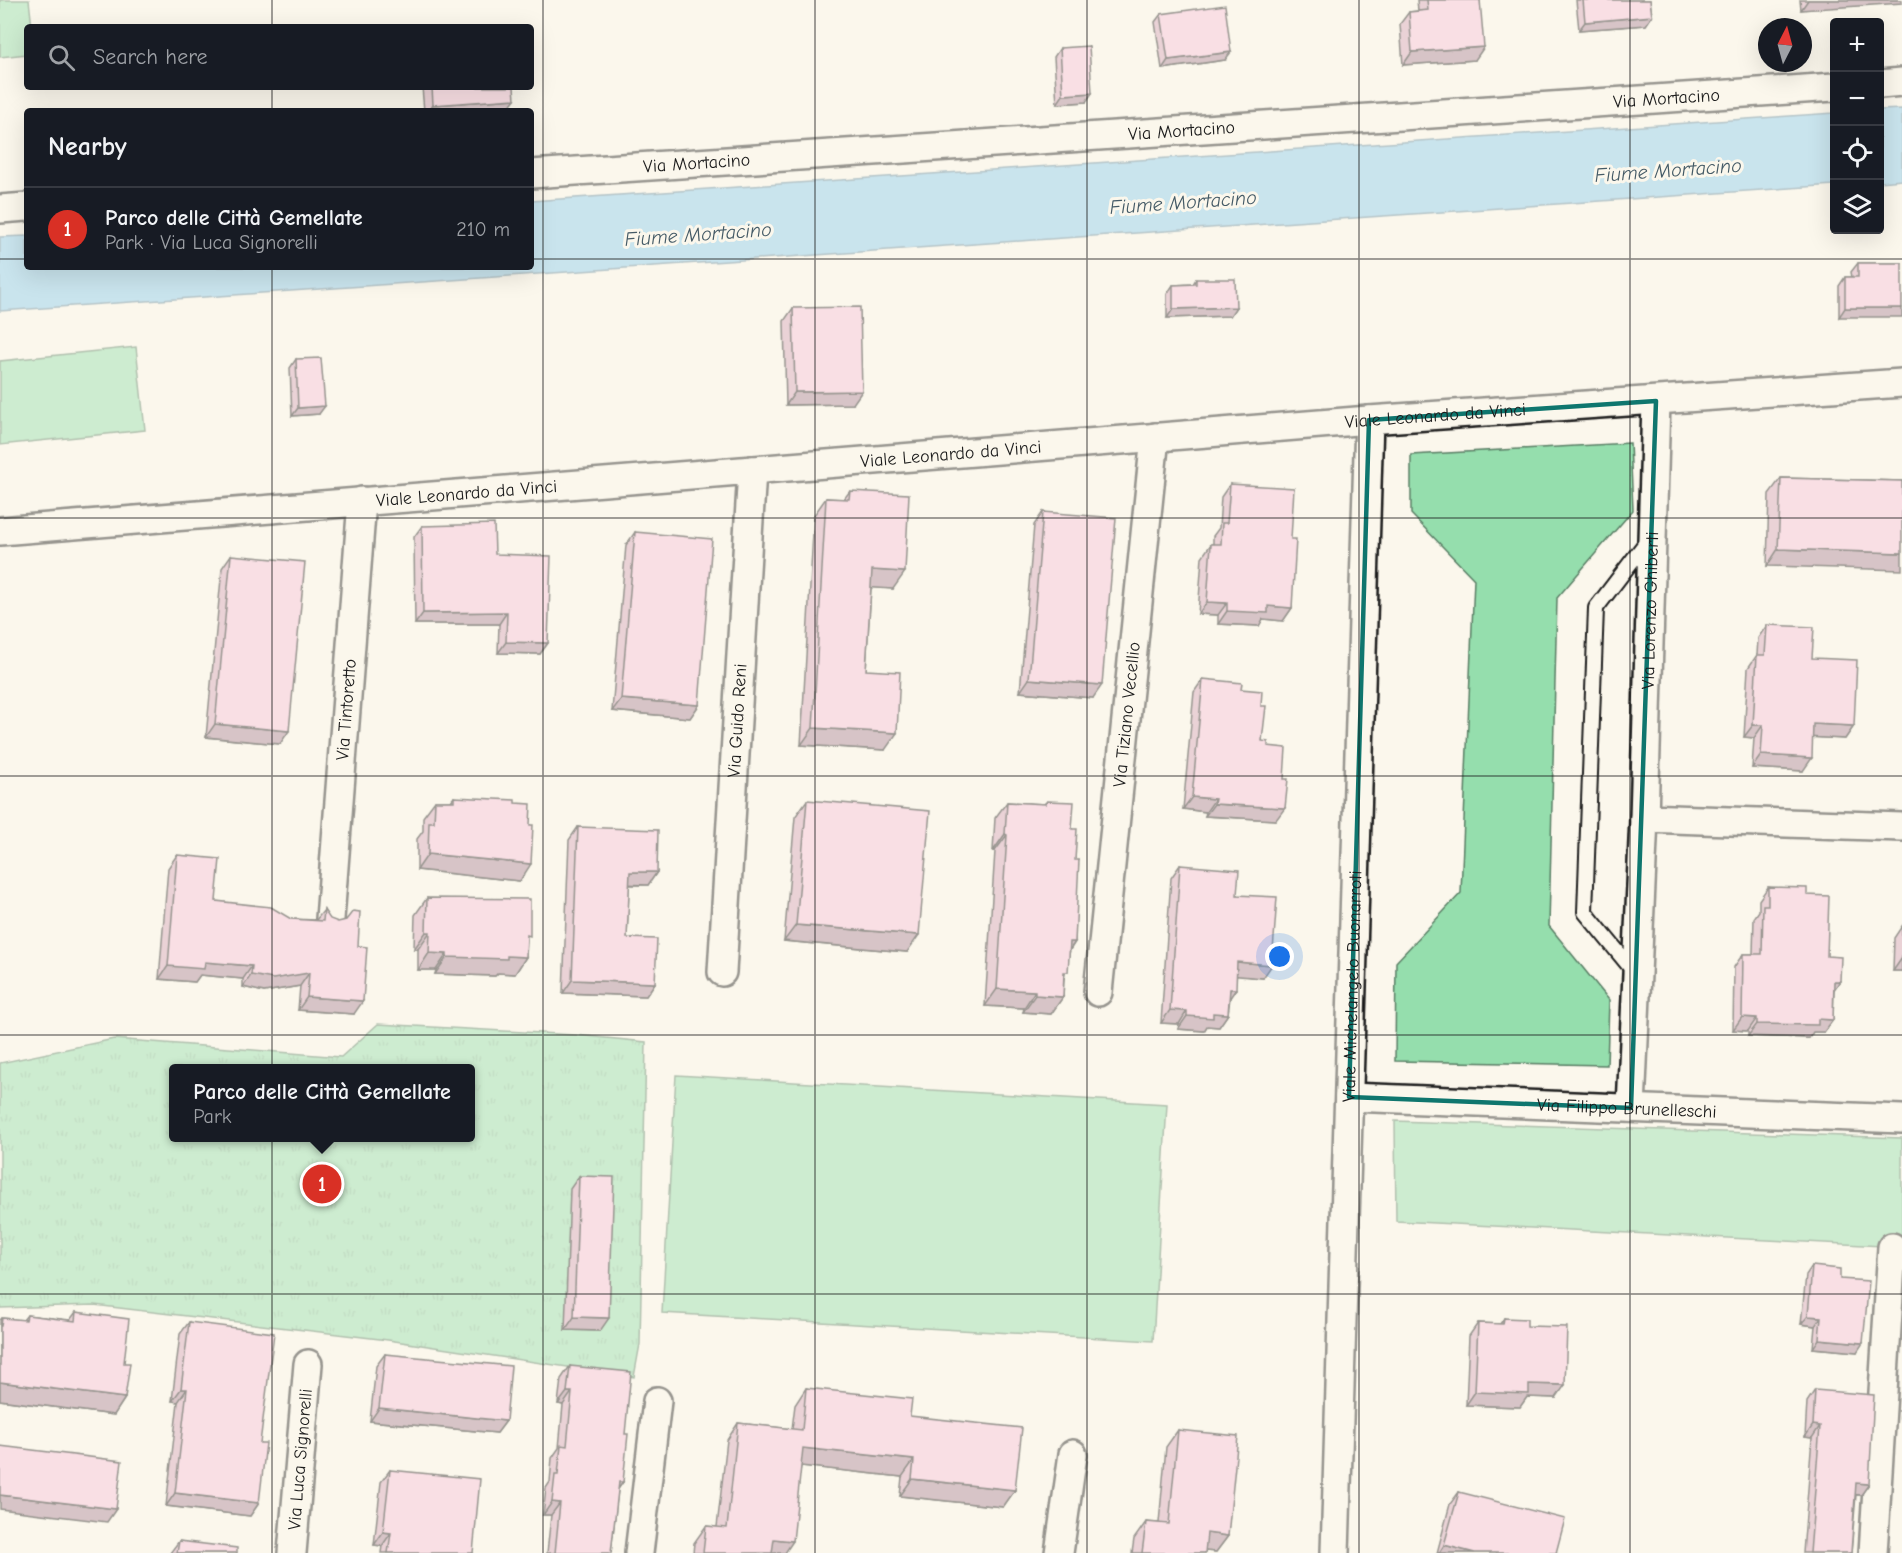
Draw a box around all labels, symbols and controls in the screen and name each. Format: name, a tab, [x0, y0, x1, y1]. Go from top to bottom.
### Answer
north arrow	[1758, 18, 1812, 72]
map controls	[1830, 18, 1884, 234]
button: +	[1830, 18, 1884, 72]
search box	[24, 24, 534, 90]
icon: search	[45, 41, 78, 74]
text: Search here	[93, 44, 208, 70]
button: −	[1830, 72, 1884, 126]
street label: Via Mortacino	[1612, 85, 1721, 113]
street label: Via Mortacino	[1127, 117, 1236, 145]
button: locate	[1830, 126, 1884, 180]
text: Nearby	[48, 132, 127, 162]
street label: Via Mortacino	[643, 149, 751, 177]
water label: Fiume Mortacino	[1594, 154, 1742, 187]
button: layers	[1830, 180, 1884, 234]
water label: Fiume Mortacino	[1109, 186, 1257, 219]
text: Parco delle Città Gemellate	[105, 205, 363, 231]
text: 1	[64, 218, 71, 241]
text: 210 m	[456, 218, 510, 241]
water label: Fiume Mortacino	[624, 218, 772, 251]
text: Park · Via Luca Signorelli	[105, 231, 318, 254]
street label: Viale Leonardo da Vinci	[1344, 399, 1527, 433]
street label: Viale Leonardo da Vinci	[860, 437, 1042, 472]
street label: Viale Leonardo da Vinci	[375, 476, 558, 511]
street label: Via Lorenzo Ghiberti	[1638, 531, 1663, 690]
street label: Via Tiziano Vecellio	[1109, 641, 1145, 788]
street label: Via Tintoretto	[332, 658, 361, 761]
street label: Via Guido Reni	[724, 663, 751, 778]
street label: Viale Michelangelo Buonarroti	[1339, 870, 1366, 1102]
your location	[1265, 942, 1294, 971]
popup	[169, 1064, 475, 1142]
text: Parco delle Città Gemellate	[193, 1079, 451, 1105]
street label: Via Filippo Brunelleschi	[1537, 1094, 1717, 1123]
text: Park	[193, 1105, 232, 1128]
pin: 1	[302, 1162, 342, 1206]
street label: Via Luca Signorelli	[284, 1388, 317, 1531]

